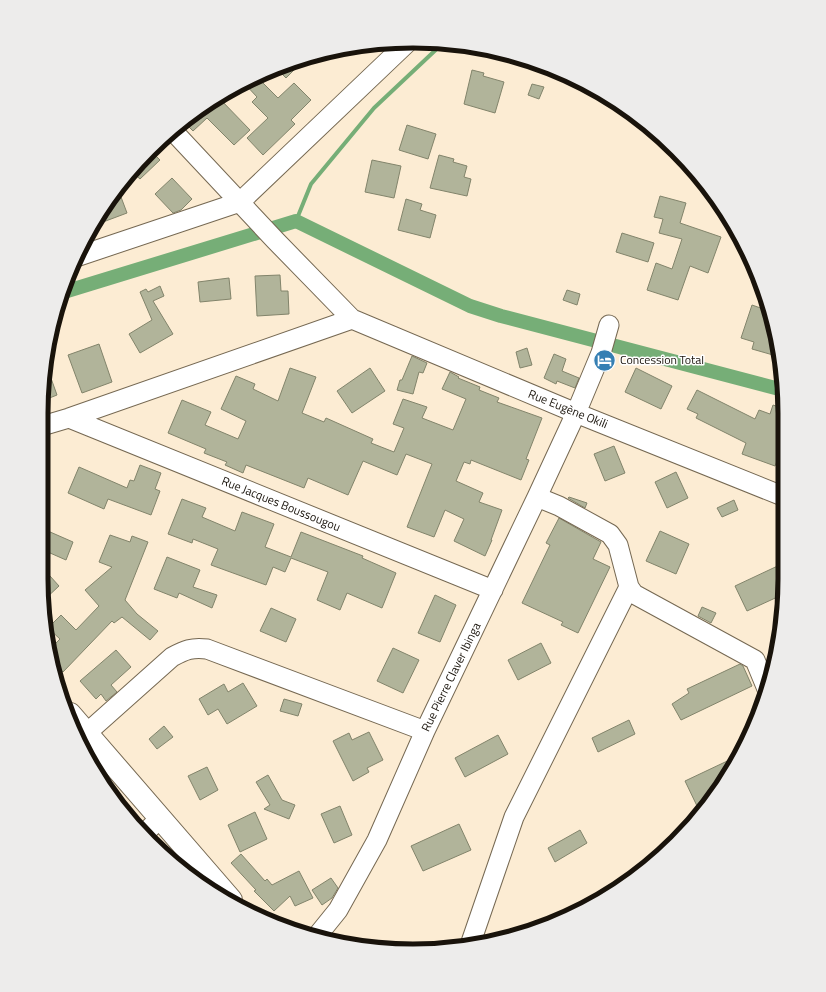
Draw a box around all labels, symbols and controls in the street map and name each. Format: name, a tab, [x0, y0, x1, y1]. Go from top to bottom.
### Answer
hotel icon: Concession Total	[592, 347, 618, 373]
place label: Concession Total	[620, 350, 704, 369]
street label: Rue Eugène Okili	[525, 384, 611, 433]
street label: Rue Jacques Boussougou	[219, 471, 344, 536]
street label: Rue Pierre Claver Ibinga	[416, 619, 485, 735]

